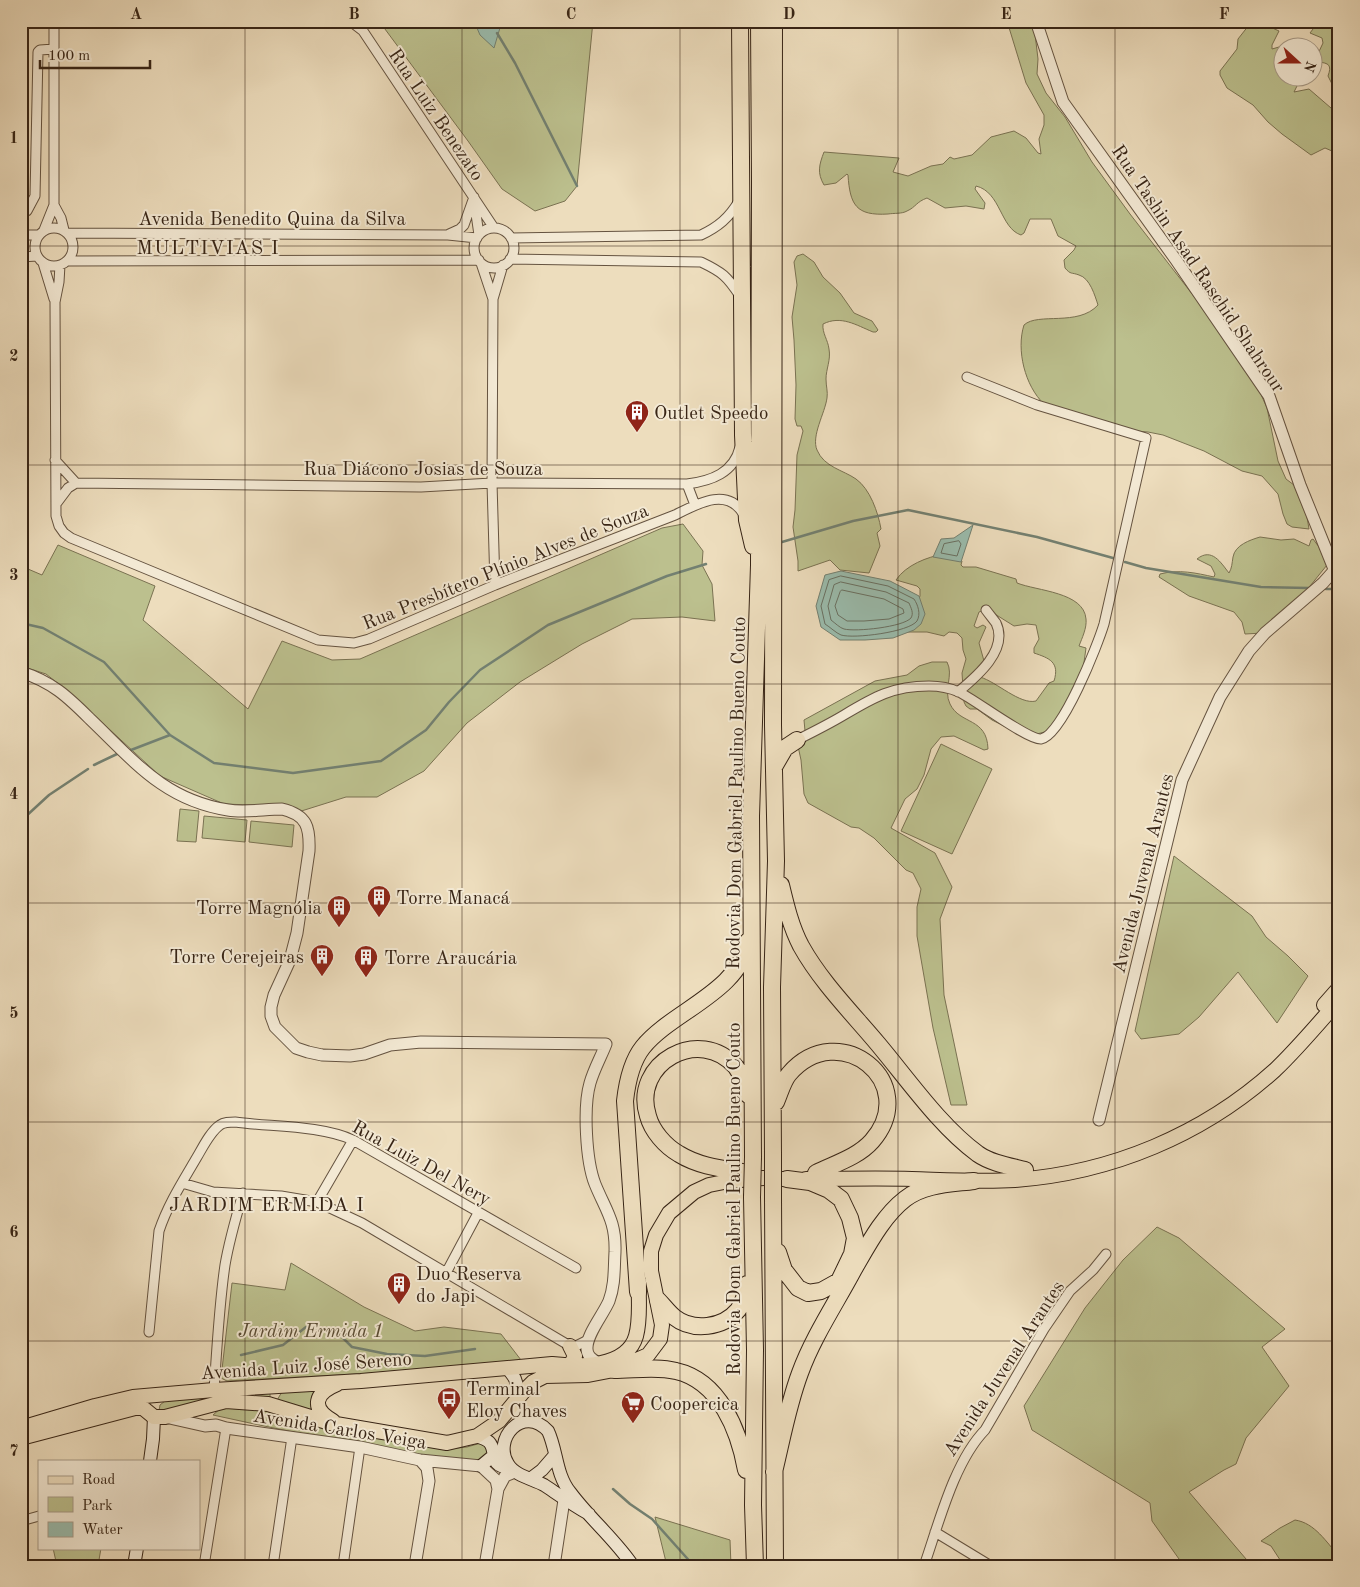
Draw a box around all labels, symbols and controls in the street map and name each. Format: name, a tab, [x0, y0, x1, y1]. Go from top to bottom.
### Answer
text: A	[130, 7, 142, 23]
text: B	[348, 7, 360, 23]
text: C	[566, 7, 576, 23]
text: D	[783, 7, 795, 23]
text: E	[1000, 7, 1012, 23]
text: F	[1219, 7, 1230, 23]
scale bar	[40, 38, 150, 70]
north arrow	[1272, 38, 1322, 88]
street label: Rua Luiz Benezato	[384, 46, 486, 185]
text: 100 m	[48, 49, 90, 64]
text: N	[1301, 59, 1318, 74]
text: 1	[9, 131, 19, 147]
street label: Rua Tashin Asad Raschid Shahrour	[1107, 142, 1287, 397]
street label: Avenida Benedito Quina da Silva	[138, 211, 406, 230]
district label: MULTIVIAS I	[136, 239, 280, 259]
text: 2	[9, 349, 19, 365]
building icon: Outlet Speedo	[624, 399, 650, 433]
place label: Outlet Speedo	[654, 405, 768, 424]
street label: Rua Diácono Josias de Souza	[303, 461, 543, 480]
street label: Rua Presbítero Plínio Alves de Souza	[360, 502, 652, 635]
text: 3	[9, 568, 19, 584]
street label: Rodovia Dom Gabriel Paulino Bueno Couto	[725, 616, 750, 970]
street label: Avenida Juvenal Arantes	[1110, 772, 1178, 975]
text: 4	[9, 787, 19, 803]
building icon: Torre Manacá	[366, 884, 392, 918]
place label: Torre Manacá	[396, 890, 511, 909]
building icon: Torre Magnólia	[326, 894, 352, 928]
place label: Torre Magnólia	[196, 900, 323, 919]
building icon: Torre Cerejeiras	[309, 943, 335, 977]
building icon: Torre Araucária	[353, 944, 379, 978]
place label: Torre Cerejeiras	[169, 949, 304, 968]
place label: Torre Araucária	[384, 950, 518, 969]
text: 5	[9, 1006, 19, 1022]
street label: Rodovia Dom Gabriel Paulino Bueno Couto	[726, 1022, 745, 1376]
street label: Rua Luiz Del Nery	[348, 1118, 493, 1210]
district label: JARDIM ERMIDA I	[169, 1196, 365, 1216]
text: 6	[9, 1225, 19, 1241]
place label: Duo Reserva do Japi	[416, 1266, 522, 1307]
building icon: Duo Reserva do Japi	[386, 1271, 412, 1305]
street label: Avenida Juvenal Arantes	[941, 1278, 1069, 1461]
park label: Jardim Ermida 1	[238, 1323, 384, 1342]
street label: Avenida Luiz José Sereno	[200, 1351, 412, 1384]
place label: Terminal Eloy Chaves	[466, 1381, 567, 1422]
bus stop icon: Terminal Eloy Chaves	[436, 1386, 462, 1420]
supermarket icon: Coopercica	[620, 1390, 646, 1424]
place label: Coopercica	[650, 1396, 740, 1415]
street label: Avenida Carlos Veiga	[251, 1407, 428, 1454]
text: 7	[9, 1444, 19, 1460]
legend	[38, 1460, 200, 1550]
text: Road	[82, 1473, 116, 1488]
text: Park	[82, 1499, 113, 1514]
text: Water	[82, 1523, 123, 1538]

